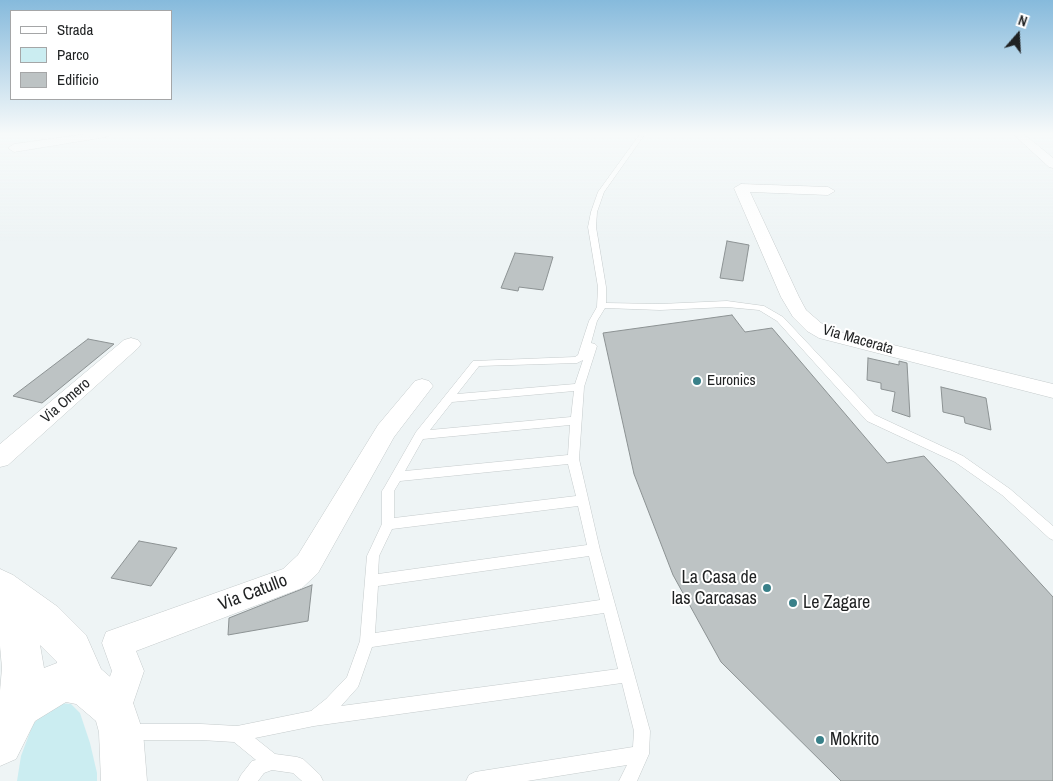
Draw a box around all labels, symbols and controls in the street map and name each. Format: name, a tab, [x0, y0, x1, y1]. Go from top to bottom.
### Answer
legend	[10, 10, 172, 100]
north arrow	[993, 10, 1043, 60]
text: N	[1016, 11, 1030, 31]
text: Strada	[57, 19, 93, 40]
text: Parco	[57, 44, 89, 65]
text: Edificio	[57, 69, 99, 90]
street label: Via Macerata	[820, 321, 896, 359]
place label: Euronics	[707, 372, 756, 390]
street label: Via Omero	[38, 375, 94, 427]
marker: Euronics	[691, 375, 703, 387]
place label: La Casa de las Carcasas	[672, 567, 757, 610]
street label: Via Catullo	[216, 570, 290, 616]
marker: La Casa de las Carcasas	[761, 582, 773, 594]
place label: Le Zagare	[803, 592, 870, 614]
marker: Le Zagare	[787, 597, 799, 609]
place label: Mokrito	[830, 729, 879, 751]
marker: Mokrito	[814, 734, 826, 746]

